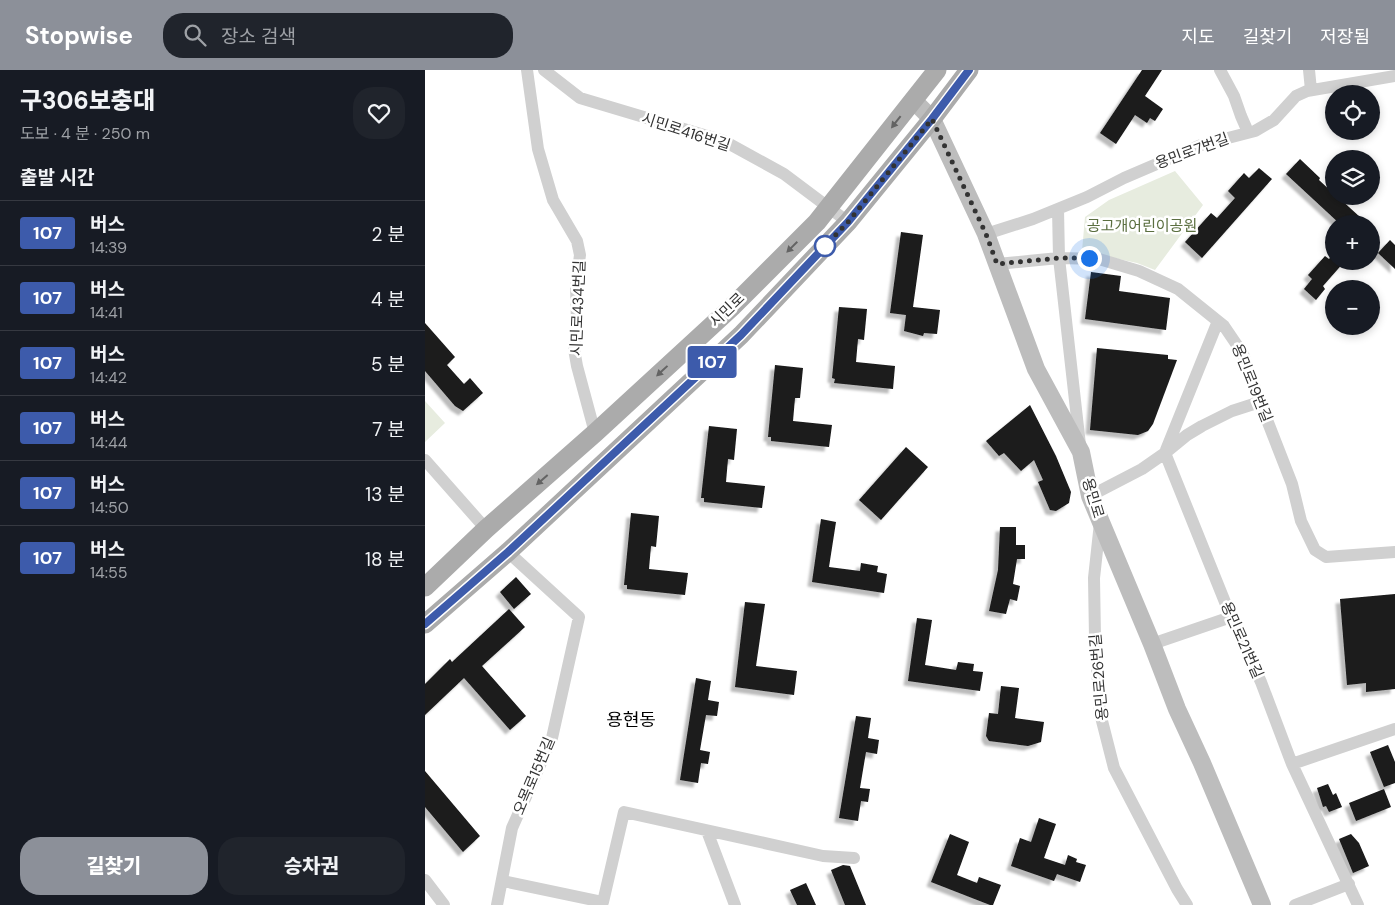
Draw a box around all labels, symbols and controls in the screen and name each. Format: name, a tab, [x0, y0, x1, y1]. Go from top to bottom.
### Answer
search box	[163, 13, 513, 58]
text: Stopwise	[25, 20, 133, 51]
icon: search	[181, 21, 209, 49]
text: 장소 검색	[221, 24, 296, 49]
text: 지도	[1182, 25, 1215, 49]
text: 길찾기	[1243, 25, 1292, 49]
text: 저장됨	[1320, 25, 1370, 49]
text: 구306보충대	[20, 85, 155, 116]
map controls	[1325, 85, 1380, 335]
button: locate	[1325, 85, 1380, 140]
button: heart	[353, 87, 405, 139]
street label: 시민로416번길	[639, 108, 733, 156]
one-way arrow	[891, 115, 901, 129]
text: 도보 · 4 분 · 250 m	[20, 123, 150, 144]
street label: 용민로7번길	[1152, 128, 1232, 174]
button: layers	[1325, 150, 1380, 205]
text: 출발 시간	[20, 165, 94, 190]
text: 버스	[90, 212, 125, 237]
button: +	[1325, 215, 1380, 270]
park label: 공고개어린이공원	[1087, 216, 1197, 236]
text: 107	[33, 221, 62, 245]
text: 2 분	[372, 222, 405, 247]
unlabelled marker	[814, 235, 836, 257]
text: 14:39	[90, 237, 127, 258]
one-way arrow	[786, 240, 798, 252]
your location	[1077, 246, 1102, 271]
street label: 시민로434번길	[566, 260, 590, 356]
text: 버스	[90, 277, 125, 302]
button: −	[1325, 280, 1380, 335]
text: 107	[33, 286, 62, 310]
text: 4 분	[371, 287, 405, 312]
street label: 시민로	[705, 288, 749, 332]
text: 14:41	[90, 302, 123, 323]
street label: 용민로19번길	[1227, 341, 1277, 425]
text: 버스	[90, 342, 125, 367]
line badge: 107	[683, 346, 741, 378]
text: 107	[698, 350, 726, 374]
text: 107	[33, 351, 62, 375]
text: 5 분	[371, 352, 405, 377]
one-way arrow	[657, 365, 669, 377]
text: 14:42	[90, 367, 127, 388]
text: 버스	[90, 407, 125, 432]
text: 107	[33, 416, 62, 440]
text: 7 분	[372, 417, 405, 442]
text: 14:44	[90, 432, 127, 453]
text: 버스	[90, 472, 125, 497]
one-way arrow	[536, 474, 548, 486]
street label: 용민로	[1077, 475, 1109, 521]
text: 107	[33, 481, 62, 505]
text: 13 분	[365, 482, 405, 507]
text: 14:50	[90, 497, 129, 518]
text: 버스	[90, 537, 125, 562]
text: 107	[33, 546, 62, 570]
text: 18 분	[365, 547, 405, 572]
text: 14:55	[90, 562, 127, 583]
street label: 용민로21번길	[1216, 598, 1268, 682]
street label: 용민로26번길	[1085, 633, 1113, 721]
district label: 용현동	[606, 708, 656, 732]
street label: 오목로15번길	[509, 734, 559, 818]
button: 길찾기	[20, 837, 208, 895]
button: 승차권	[218, 837, 405, 895]

